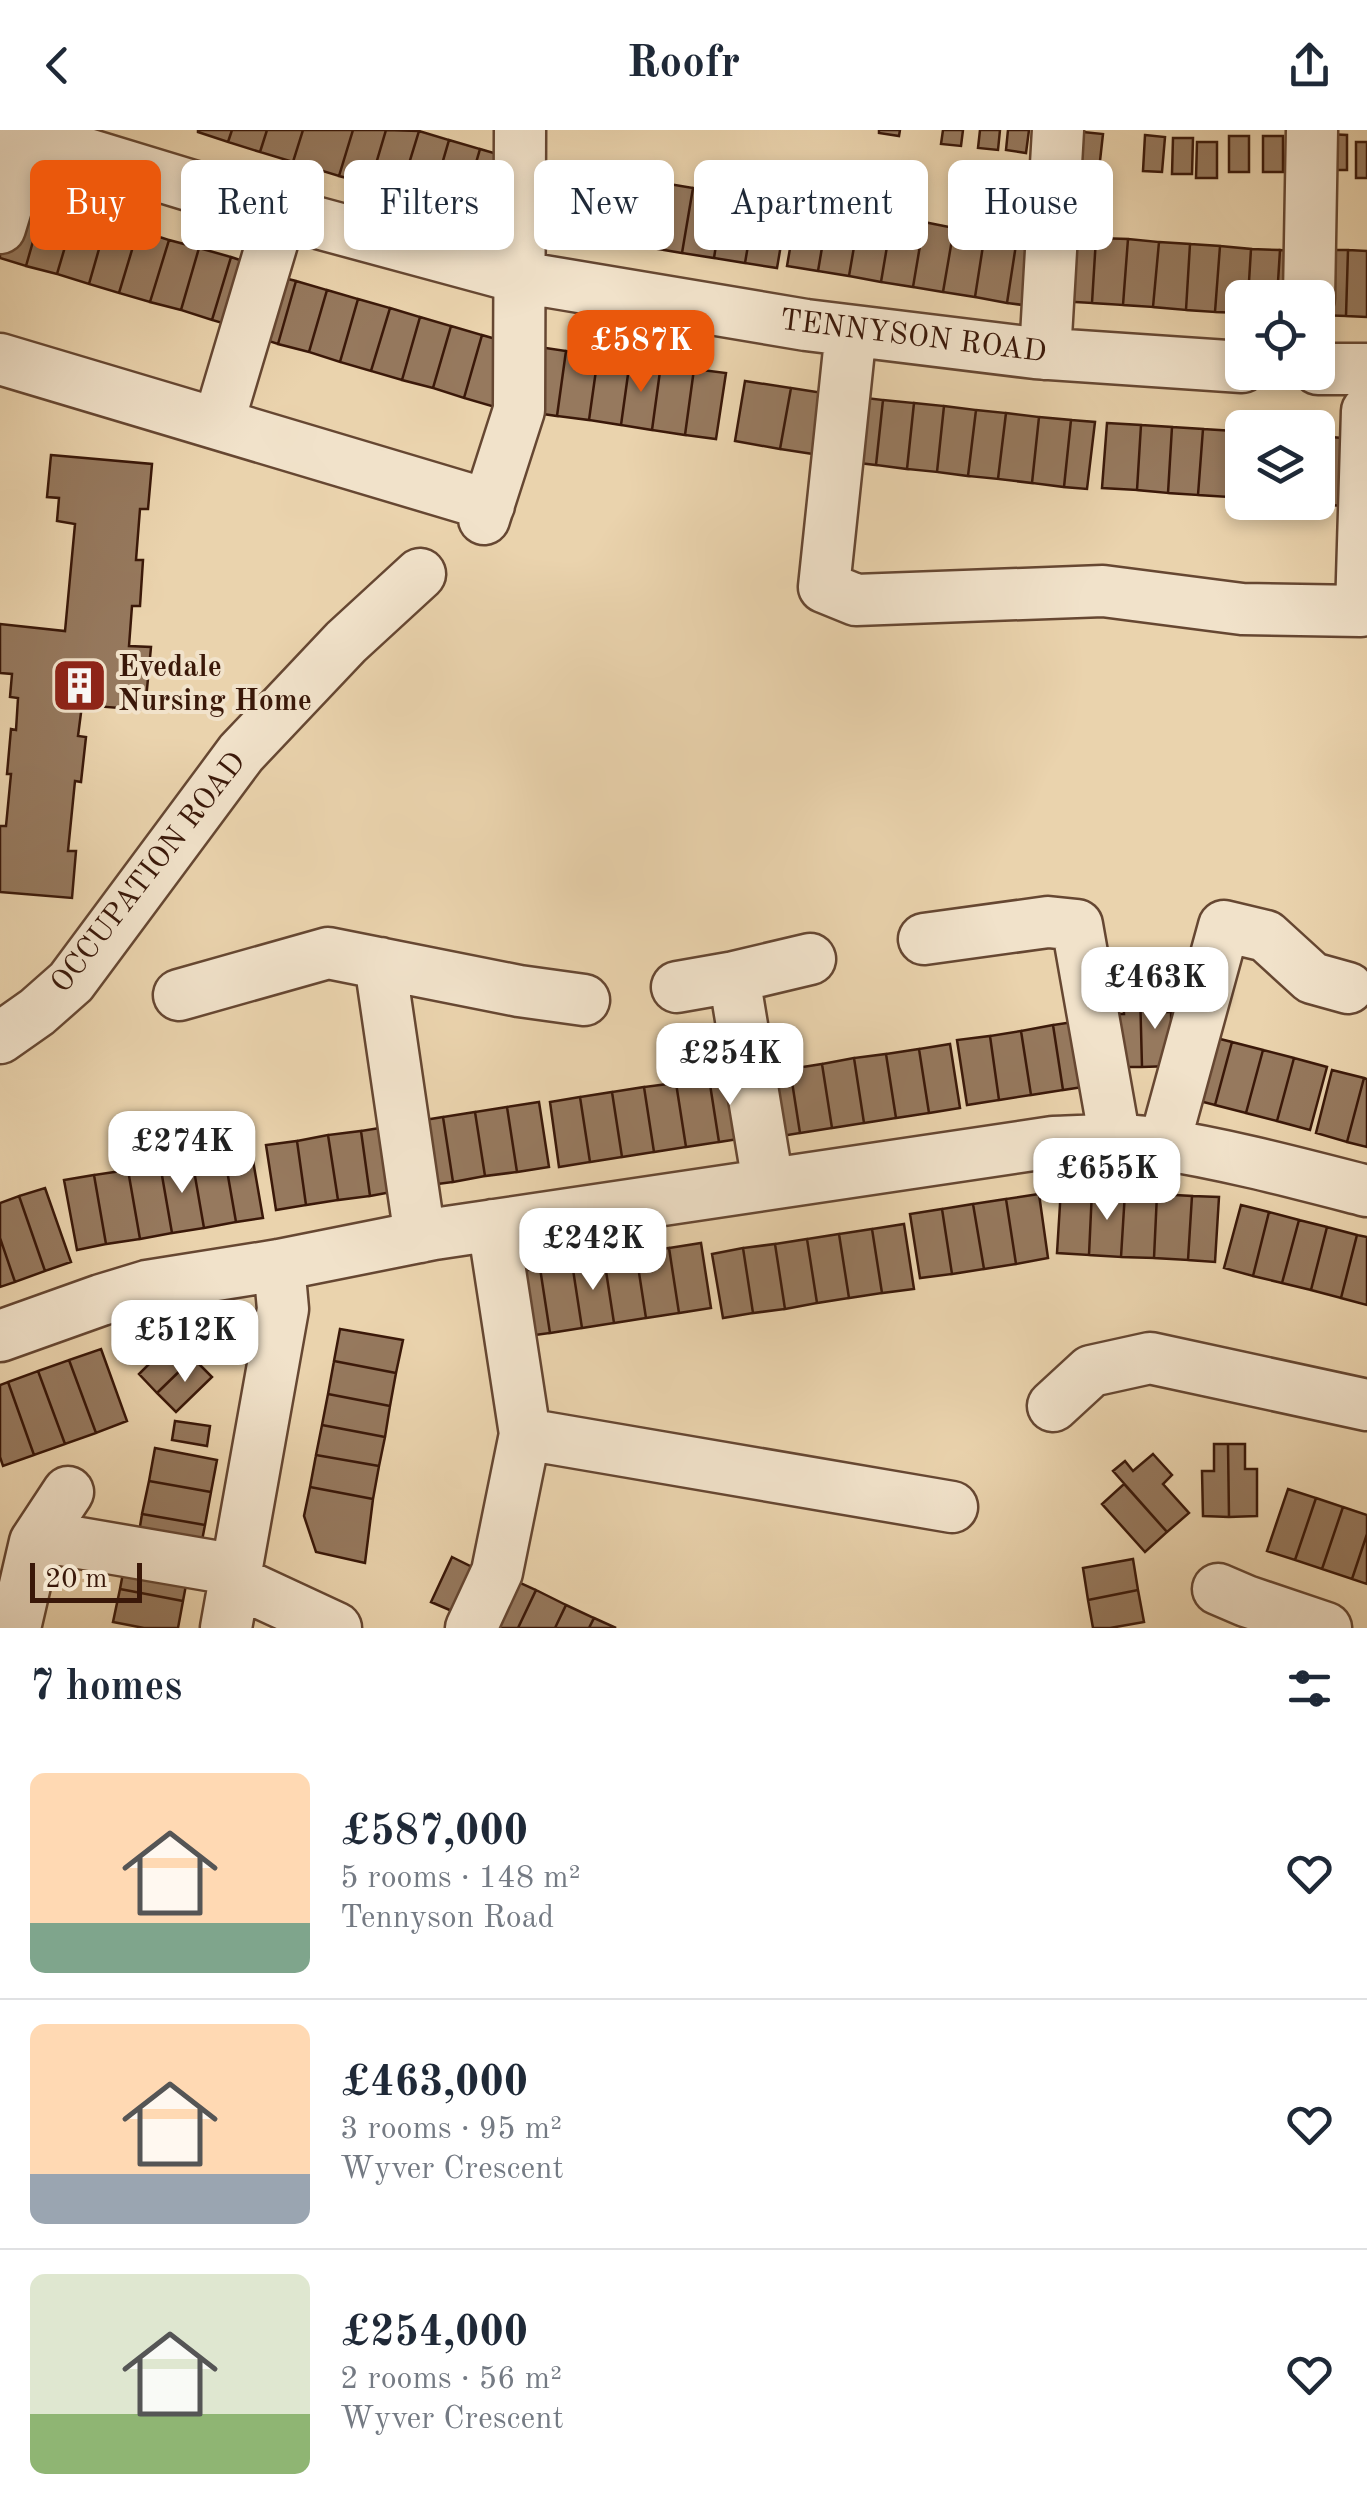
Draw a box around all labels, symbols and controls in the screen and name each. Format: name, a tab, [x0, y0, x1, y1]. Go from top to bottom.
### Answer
icon: back	[30, 38, 85, 93]
icon: share	[1282, 38, 1337, 93]
text: Roofr	[627, 42, 740, 87]
chip: Buy	[30, 160, 161, 250]
chip: Rent	[181, 160, 324, 250]
chip: Filters	[344, 160, 514, 250]
chip: New	[534, 160, 674, 250]
chip: Apartment	[694, 160, 928, 250]
chip: House	[948, 160, 1113, 250]
map controls	[1225, 280, 1335, 520]
button: locate	[1225, 280, 1335, 390]
street label: TENNYSON ROAD	[778, 306, 1048, 368]
pin: £587K	[571, 310, 711, 395]
text: £587K	[589, 326, 693, 358]
button: layers	[1225, 410, 1335, 520]
place label: Evedale Nursing Home	[118, 653, 312, 717]
building icon: Evedale Nursing Home	[49, 655, 109, 715]
street label: OCCUPATION ROAD	[46, 747, 252, 999]
pin: £463K	[1085, 947, 1225, 1032]
text: £463K	[1103, 963, 1207, 995]
pin: £254K	[660, 1023, 800, 1108]
text: £254K	[678, 1039, 782, 1071]
pin: £274K	[112, 1111, 252, 1196]
text: £274K	[130, 1127, 234, 1159]
pin: £655K	[1037, 1138, 1177, 1223]
text: £655K	[1055, 1154, 1159, 1186]
pin: £242K	[523, 1208, 663, 1293]
text: £242K	[541, 1224, 645, 1256]
pin: £512K	[115, 1300, 255, 1385]
text: £512K	[133, 1316, 237, 1348]
scale bar	[30, 1558, 142, 1602]
text: 20 m	[45, 1566, 108, 1594]
icon: filters	[1282, 1661, 1337, 1716]
text: 7 homes	[30, 1667, 182, 1709]
text: £587,000	[340, 1812, 528, 1854]
icon: home	[110, 1813, 230, 1933]
icon: heart	[1282, 1846, 1337, 1901]
text: 5 rooms · 148 m²	[340, 1863, 581, 1895]
text: Tennyson Road	[340, 1903, 554, 1935]
text: £463,000	[340, 2063, 528, 2105]
icon: home	[110, 2064, 230, 2184]
icon: heart	[1282, 2097, 1337, 2152]
text: 3 rooms · 95 m²	[340, 2114, 562, 2146]
text: Wyver Crescent	[340, 2154, 564, 2186]
text: £254,000	[340, 2313, 528, 2355]
icon: home	[110, 2314, 230, 2434]
icon: heart	[1282, 2347, 1337, 2402]
text: 2 rooms · 56 m²	[340, 2364, 562, 2396]
text: Wyver Crescent	[340, 2404, 564, 2436]

